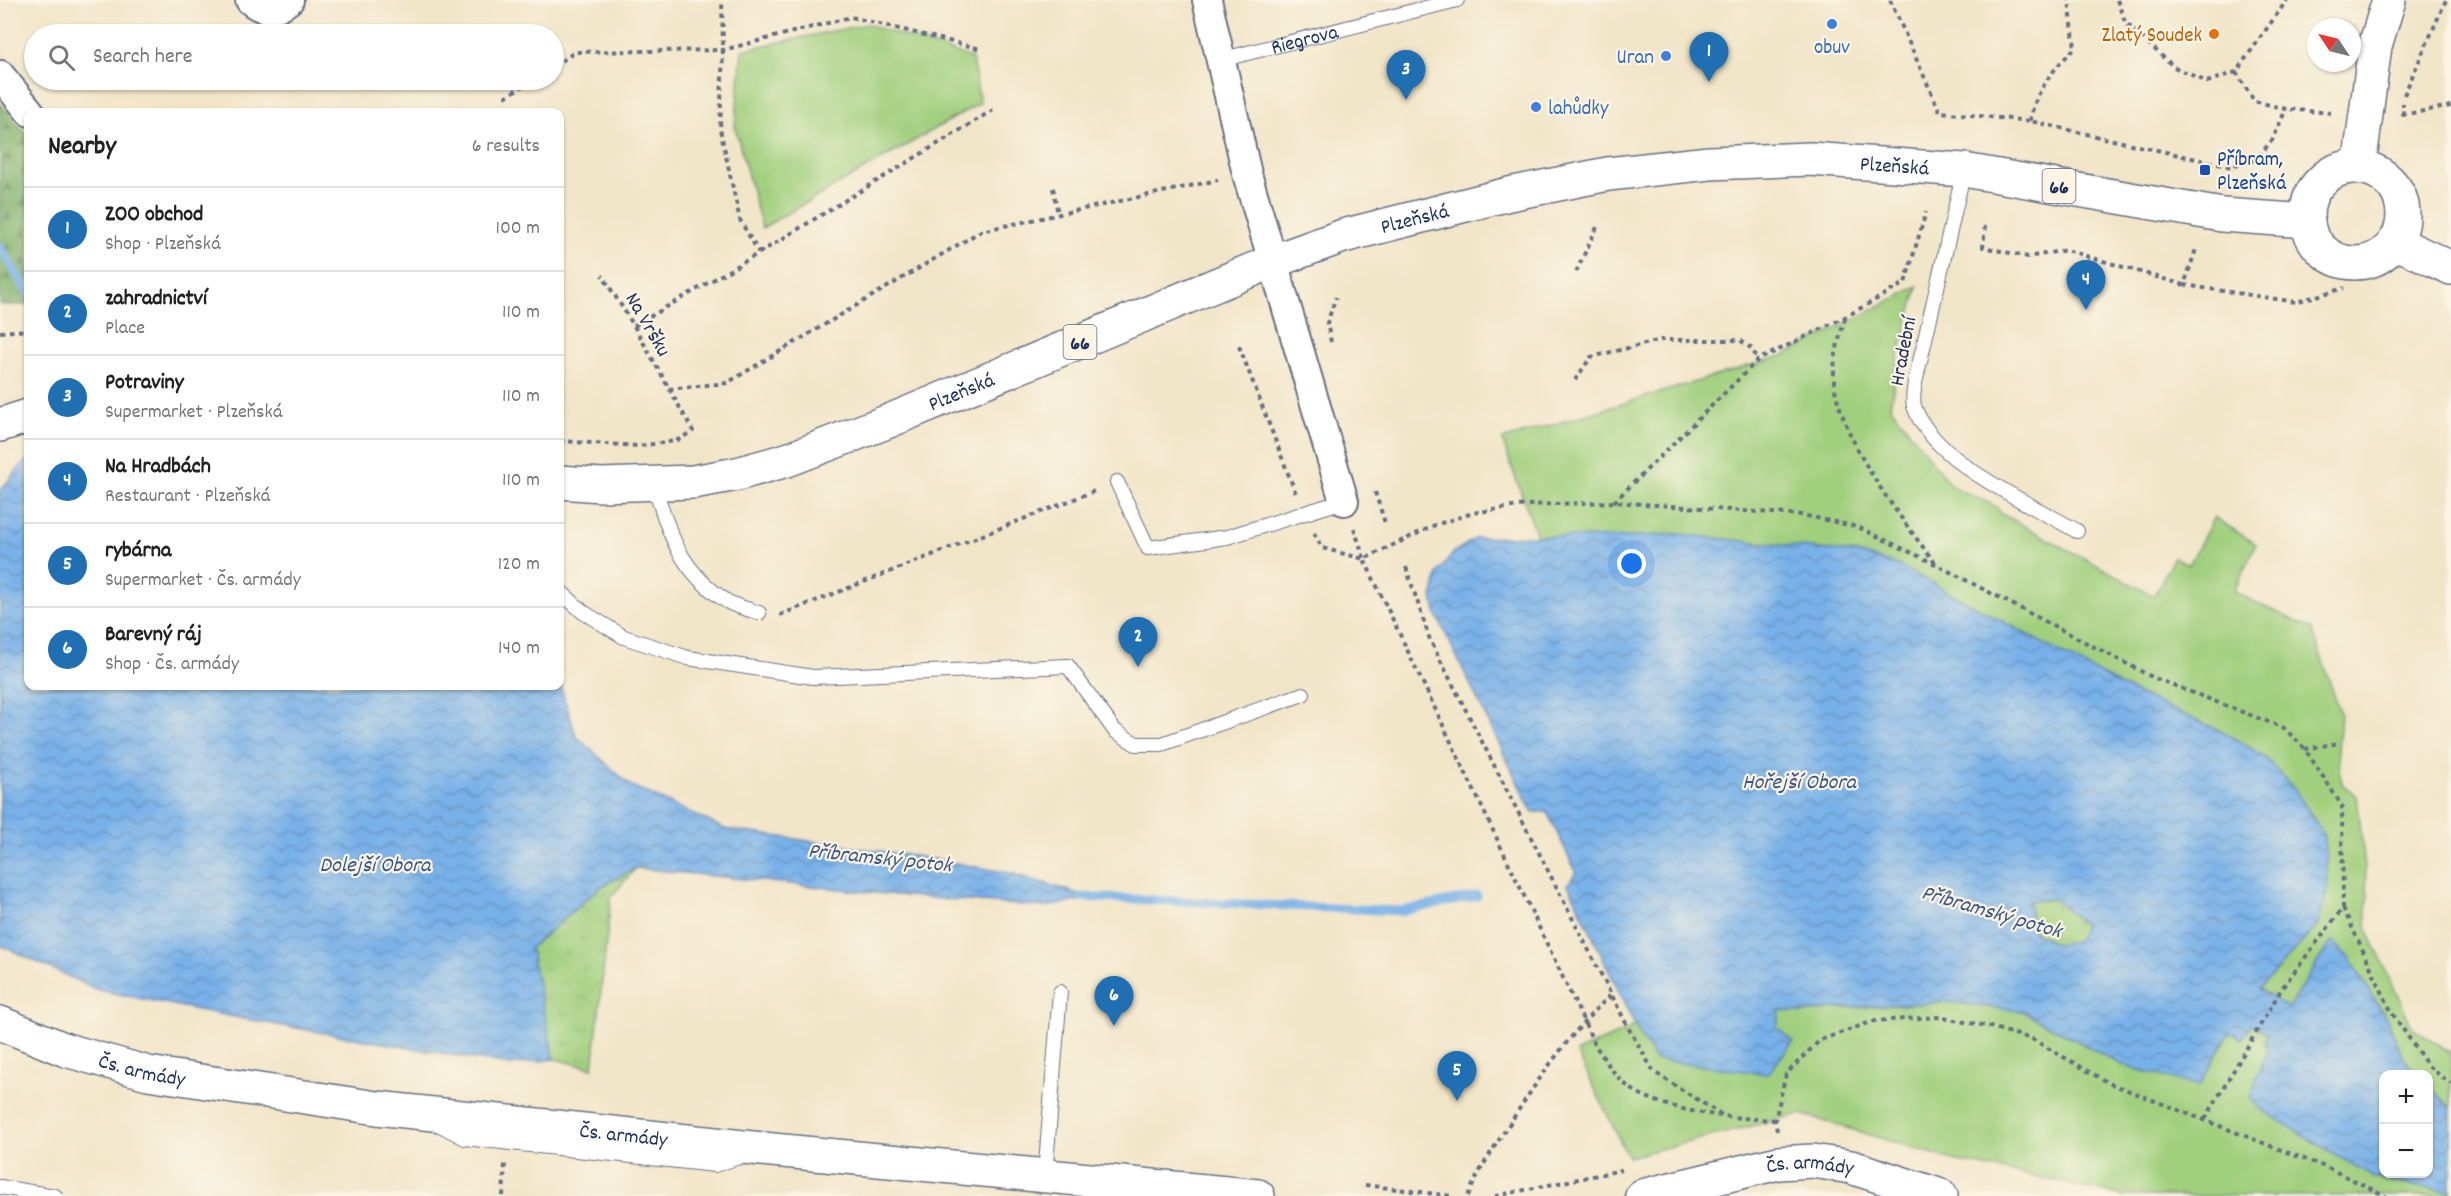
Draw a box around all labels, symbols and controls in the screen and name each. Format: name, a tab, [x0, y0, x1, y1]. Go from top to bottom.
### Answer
marker: obuv	[1825, 17, 1839, 31]
street label: Riegrova	[1268, 18, 1343, 64]
north arrow	[2307, 18, 2361, 72]
place label: Zlatý Soudek	[2101, 22, 2202, 52]
search box	[24, 24, 564, 90]
marker: Zlatý Soudek	[2207, 27, 2221, 41]
pin: 1	[1690, 32, 1728, 82]
place label: obuv	[1814, 34, 1850, 64]
icon: search	[45, 41, 78, 74]
text: Search here	[93, 42, 192, 73]
place label: Uran	[1617, 44, 1654, 74]
marker: Uran	[1659, 49, 1673, 63]
pin: 3	[1386, 51, 1426, 100]
place label: lahůdky	[1548, 95, 1609, 125]
marker: lahůdky	[1529, 100, 1543, 114]
text: Nearby	[48, 129, 116, 166]
text: 6 results	[472, 133, 540, 161]
place label: Příbram, Plzeňská	[2217, 146, 2287, 200]
street label: Plzeňská	[1859, 151, 1931, 186]
marker: Příbram, Plzeňská	[2198, 163, 2212, 177]
road number: 66	[2042, 169, 2076, 203]
street label: Plzeňská	[1378, 198, 1453, 244]
text: ZOO obchod	[105, 200, 203, 231]
text: 1	[65, 215, 70, 243]
text: 100 m	[496, 215, 540, 243]
text: Shop · Plzeňská	[105, 231, 221, 259]
pin: 4	[2066, 260, 2106, 310]
text: zahradnictví	[105, 284, 207, 315]
street label: Na Vršku	[616, 288, 677, 363]
text: 2	[63, 299, 72, 327]
text: 110 m	[502, 299, 540, 327]
street label: Hradební	[1884, 312, 1927, 389]
text: Place	[105, 315, 145, 343]
road number: 66	[1064, 325, 1096, 359]
street label: Plzeňská	[924, 366, 1000, 421]
text: Potraviny	[105, 368, 184, 399]
text: 3	[63, 383, 72, 411]
text: 110 m	[502, 383, 540, 411]
text: Supermarket · Plzeňská	[105, 399, 283, 427]
text: Na Hradbách	[105, 452, 211, 483]
text: 4	[63, 467, 72, 495]
text: 110 m	[502, 467, 540, 495]
text: Restaurant · Plzeňská	[105, 483, 271, 511]
text: rybárna	[105, 536, 171, 567]
your location	[1617, 549, 1646, 578]
text: 5	[63, 551, 72, 579]
text: 120 m	[498, 551, 540, 579]
text: Supermarket · Čs. armády	[105, 567, 301, 595]
pin: 2	[1118, 618, 1158, 667]
text: Barevný ráj	[105, 620, 202, 651]
text: 6	[63, 635, 72, 663]
text: 140 m	[498, 635, 540, 663]
text: Shop · Čs. armády	[105, 651, 239, 679]
water label: Hořejší Obora	[1742, 768, 1857, 799]
water label: Příbramský potok	[806, 837, 955, 883]
water label: Dolejší Obora	[320, 851, 432, 882]
water label: Příbramský potok	[1917, 879, 2067, 949]
pin: 6	[1094, 976, 1134, 1026]
street label: Čs. armády	[94, 1048, 188, 1097]
pin: 5	[1438, 1052, 1476, 1101]
map controls	[2379, 1070, 2433, 1178]
button: +	[2379, 1070, 2433, 1124]
street label: Čs. armády	[578, 1118, 669, 1157]
button: −	[2379, 1124, 2433, 1178]
street label: Čs. armády	[1763, 1149, 1856, 1185]

